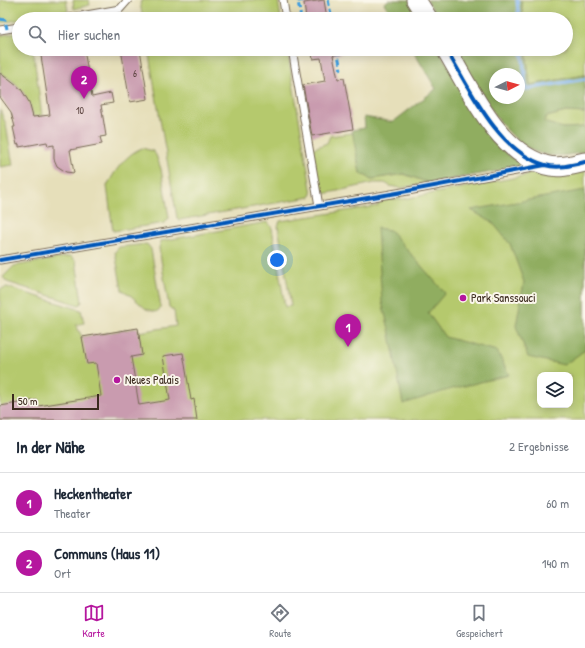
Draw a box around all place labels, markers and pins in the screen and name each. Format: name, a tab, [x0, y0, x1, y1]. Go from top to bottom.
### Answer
pin: 2	[71, 66, 97, 99]
place label: Park Sanssouci	[471, 289, 536, 306]
marker: Park Sanssouci	[458, 293, 468, 303]
pin: 1	[335, 314, 361, 347]
place label: Neues Palais	[125, 371, 179, 388]
marker: Neues Palais	[112, 375, 122, 385]

